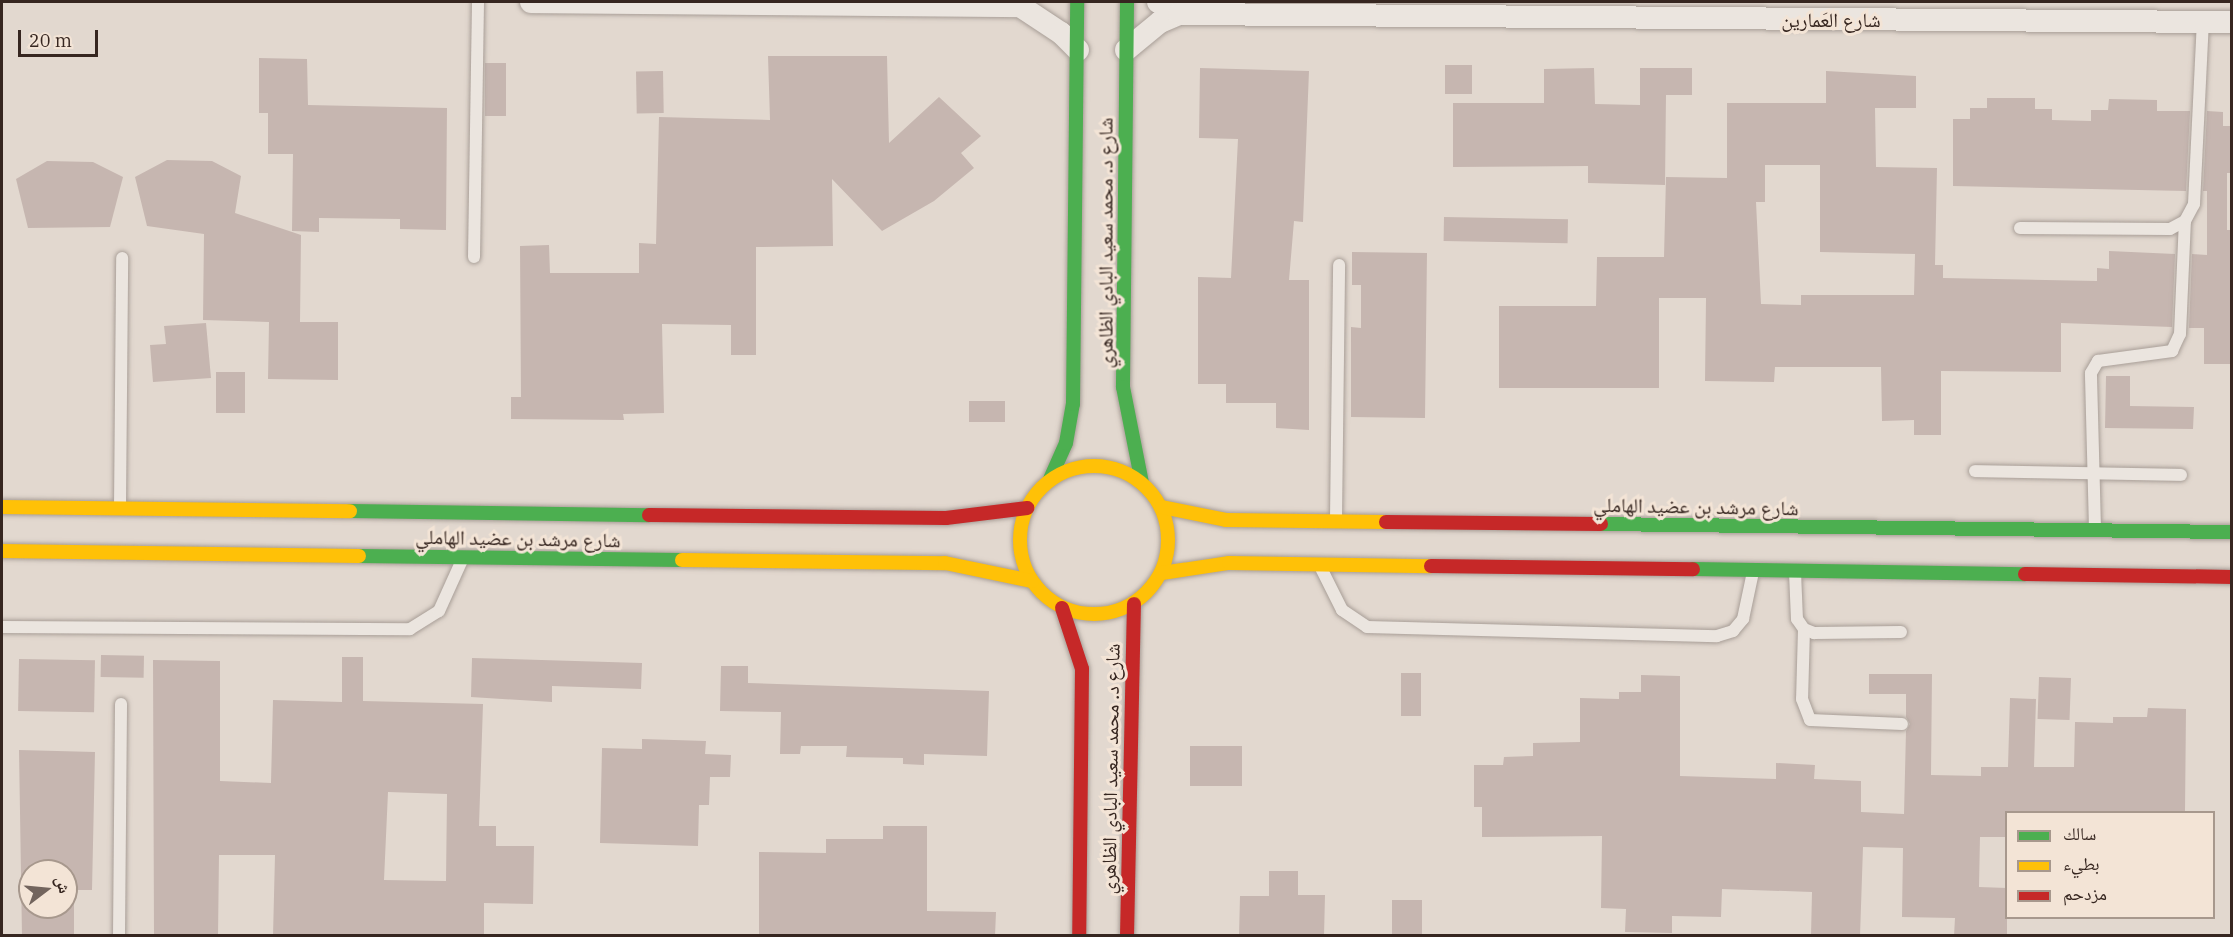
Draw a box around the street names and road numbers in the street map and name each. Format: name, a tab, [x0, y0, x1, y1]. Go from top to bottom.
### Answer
street label: شارع العَمارين	[1781, 7, 1881, 31]
street label: شارع د. محمد سعيد البادي الظاهري	[1093, 118, 1117, 368]
street label: شارع مرشد بن عضيد الهاملي	[1593, 492, 1799, 520]
street label: شارع مرشد بن عضيد الهاملي	[415, 524, 621, 552]
street label: شارع د. محمد سعيد البادي الظاهري	[1096, 643, 1124, 895]

